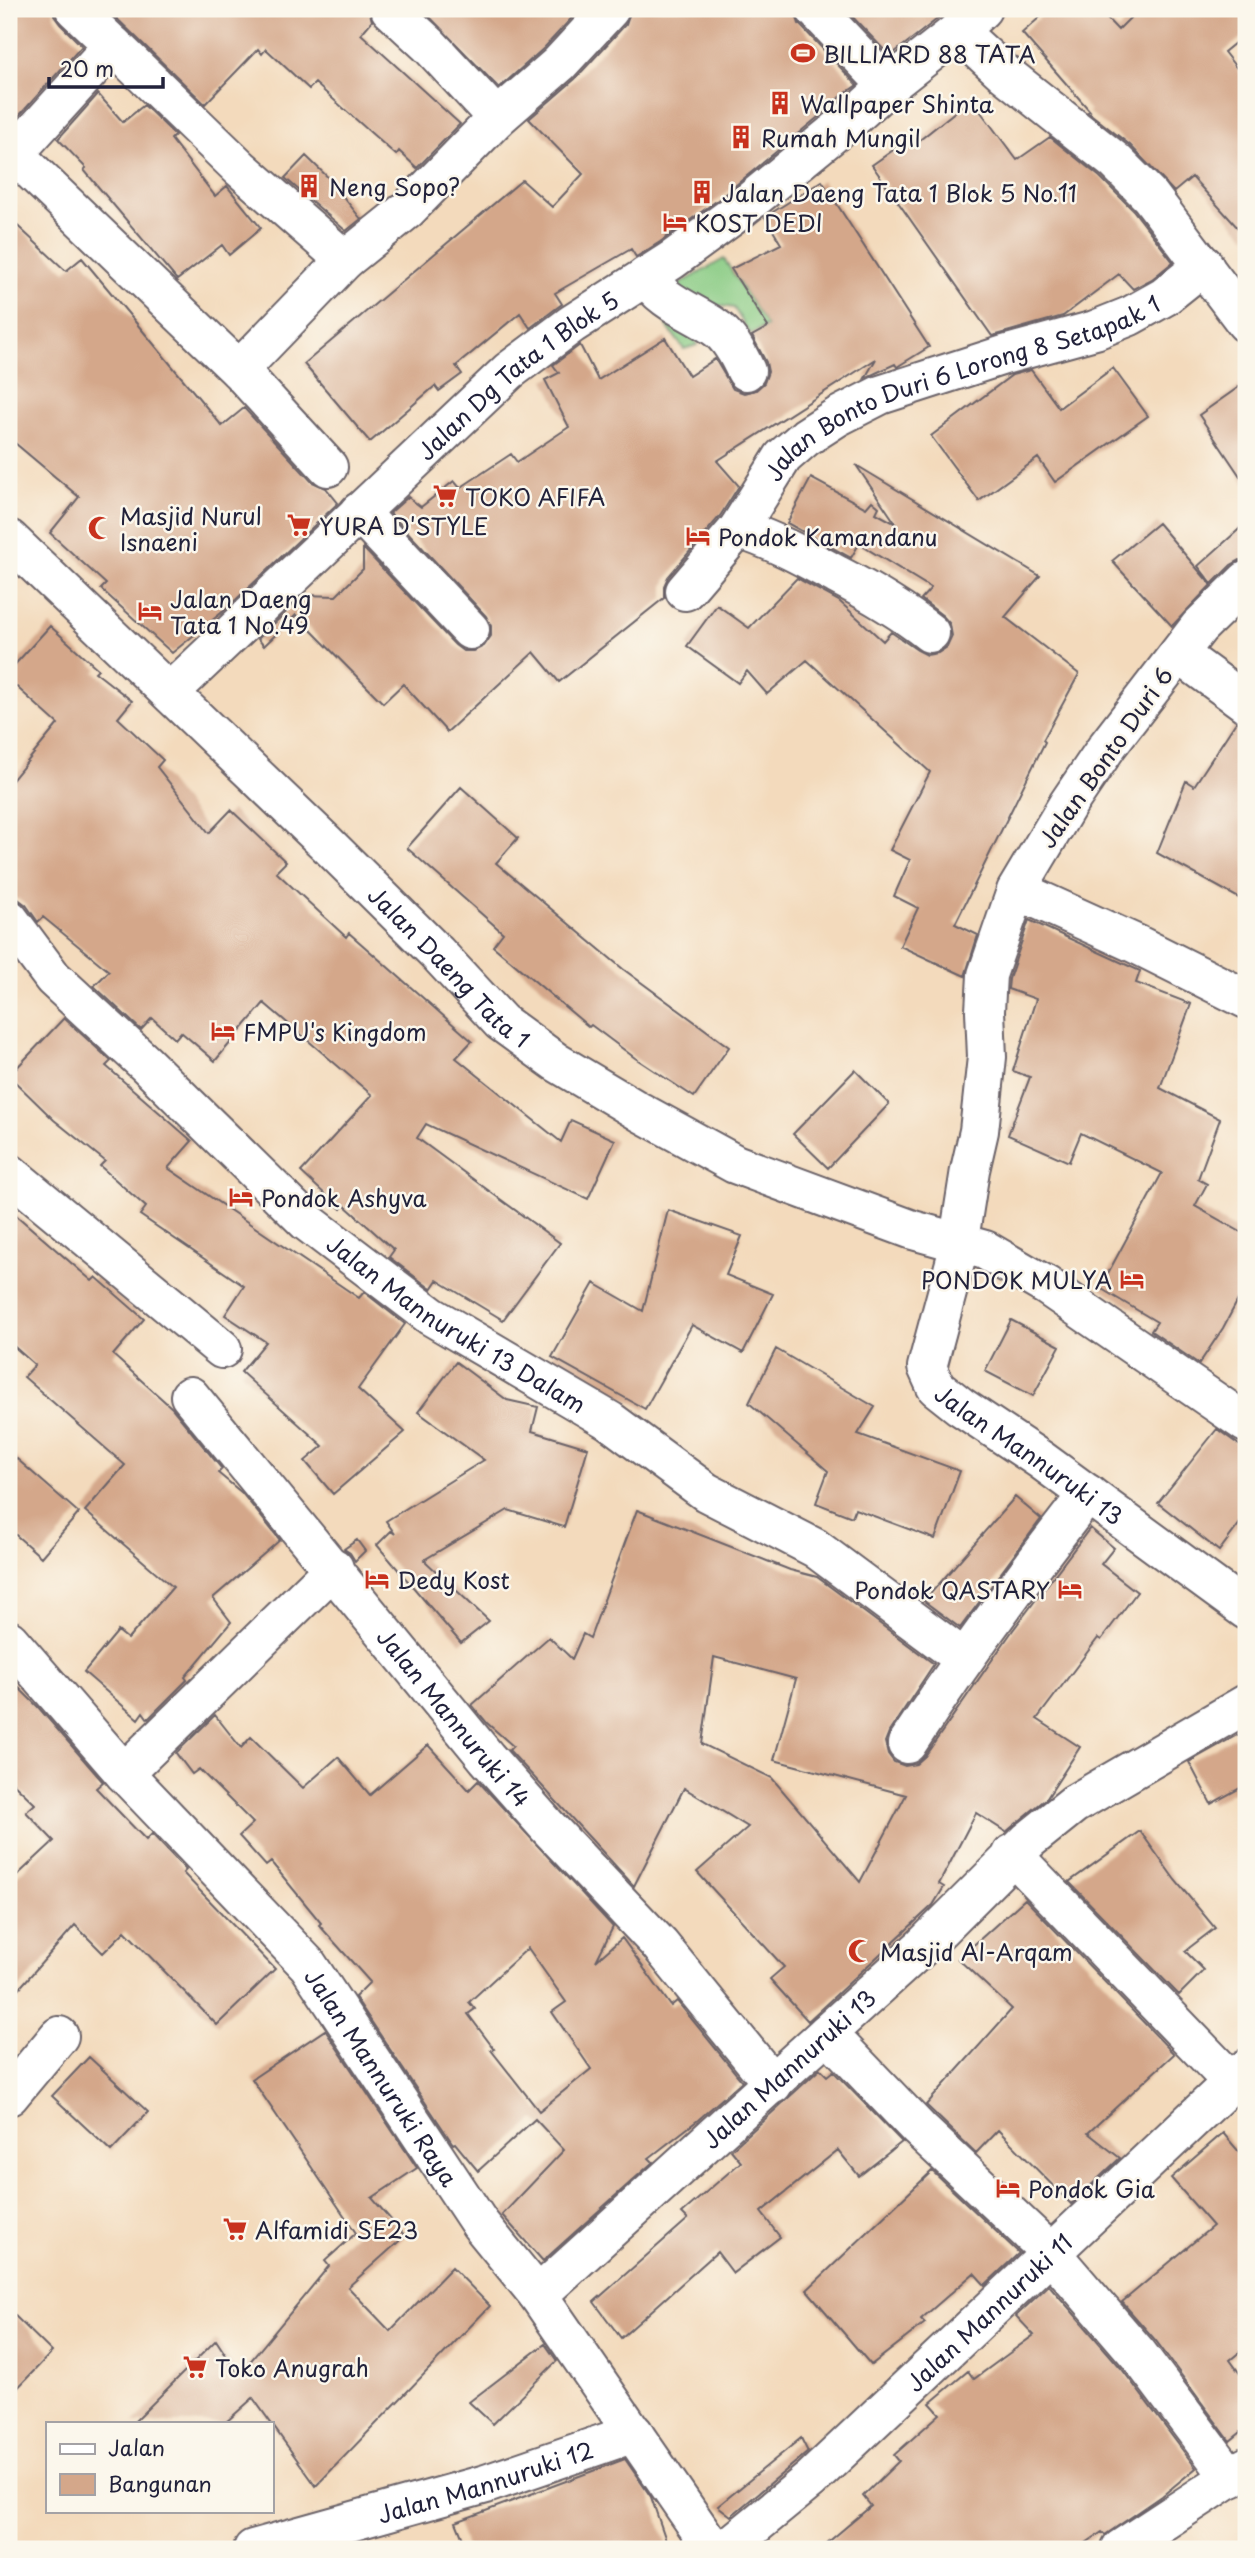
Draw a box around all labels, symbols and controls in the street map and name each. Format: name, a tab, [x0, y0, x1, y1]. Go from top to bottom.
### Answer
place label: BILLIARD 88 TATA	[823, 36, 1036, 71]
sports icon: BILLIARD 88 TATA	[789, 39, 817, 67]
scale bar	[49, 46, 163, 90]
text: 20 m	[60, 52, 114, 84]
place label: Wallpaper Shinta	[800, 86, 994, 121]
building icon: Wallpaper Shinta	[766, 89, 794, 117]
place label: Rumah Mungil	[761, 120, 921, 155]
building icon: Rumah Mungil	[727, 123, 755, 151]
place label: Neng Sopo?	[329, 169, 460, 204]
building icon: Neng Sopo?	[295, 172, 323, 200]
place label: Jalan Daeng Tata 1 Blok 5 No.11	[722, 175, 1077, 210]
building icon: Jalan Daeng Tata 1 Blok 5 No.11	[688, 178, 716, 206]
place label: KOST DEDI	[695, 205, 823, 240]
hotel icon: KOST DEDI	[661, 208, 689, 236]
street label: Jalan Dg Tata 1 Blok 5	[409, 282, 625, 467]
street label: Jalan Bonto Duri 6 Lorong 8 Setapak 1	[755, 285, 1166, 487]
place label: TOKO AFIFA	[465, 479, 605, 514]
supermarket icon: TOKO AFIFA	[431, 482, 459, 510]
place label: Masjid Nurul Isnaeni	[120, 498, 262, 559]
place label: YURA D'STYLE	[319, 508, 488, 543]
supermarket icon: YURA D'STYLE	[285, 511, 313, 539]
mosque icon: Masjid Nurul Isnaeni	[86, 514, 114, 542]
place label: Pondok Kamandanu	[718, 519, 938, 554]
hotel icon: Pondok Kamandanu	[684, 522, 712, 550]
place label: Jalan Daeng Tata 1 No.49	[170, 581, 311, 642]
hotel icon: Jalan Daeng Tata 1 No.49	[136, 597, 164, 625]
street label: Jalan Bonto Duri 6	[1029, 659, 1181, 855]
street label: Jalan Daeng Tata 1	[361, 877, 538, 1055]
place label: FMPU's Kingdom	[243, 1014, 427, 1049]
hotel icon: FMPU's Kingdom	[209, 1017, 237, 1045]
place label: Pondok Ashyva	[261, 1180, 427, 1215]
hotel icon: Pondok Ashyva	[227, 1183, 255, 1211]
street label: Jalan Mannuruki 13 Dalam	[320, 1226, 593, 1421]
place label: PONDOK MULYA	[921, 1262, 1112, 1297]
hotel icon: PONDOK MULYA	[1118, 1265, 1146, 1293]
street label: Jalan Mannuruki 13	[928, 1376, 1131, 1533]
place label: Dedy Kost	[397, 1562, 510, 1597]
hotel icon: Dedy Kost	[363, 1565, 391, 1593]
place label: Pondok QASTARY	[854, 1572, 1050, 1607]
hotel icon: Pondok QASTARY	[1056, 1575, 1084, 1603]
street label: Jalan Mannuruki 14	[369, 1620, 539, 1814]
place label: Masjid Al-Arqam	[880, 1934, 1073, 1969]
mosque icon: Masjid Al-Arqam	[846, 1937, 874, 1965]
street label: Jalan Mannuruki Raya	[297, 1961, 468, 2193]
street label: Jalan Mannuruki 13	[694, 1980, 883, 2156]
place label: Pondok Gia	[1028, 2171, 1155, 2206]
hotel icon: Pondok Gia	[994, 2174, 1022, 2202]
place label: Alfamidi SE23	[255, 2212, 418, 2247]
supermarket icon: Alfamidi SE23	[221, 2215, 249, 2243]
street label: Jalan Mannuruki 11	[897, 2225, 1080, 2399]
place label: Toko Anugrah	[215, 2350, 369, 2385]
supermarket icon: Toko Anugrah	[181, 2353, 209, 2381]
legend	[46, 2422, 273, 2512]
text: Jalan	[108, 2431, 165, 2463]
street label: Jalan Mannuruki 12	[373, 2431, 598, 2531]
text: Bangunan	[108, 2467, 212, 2499]

